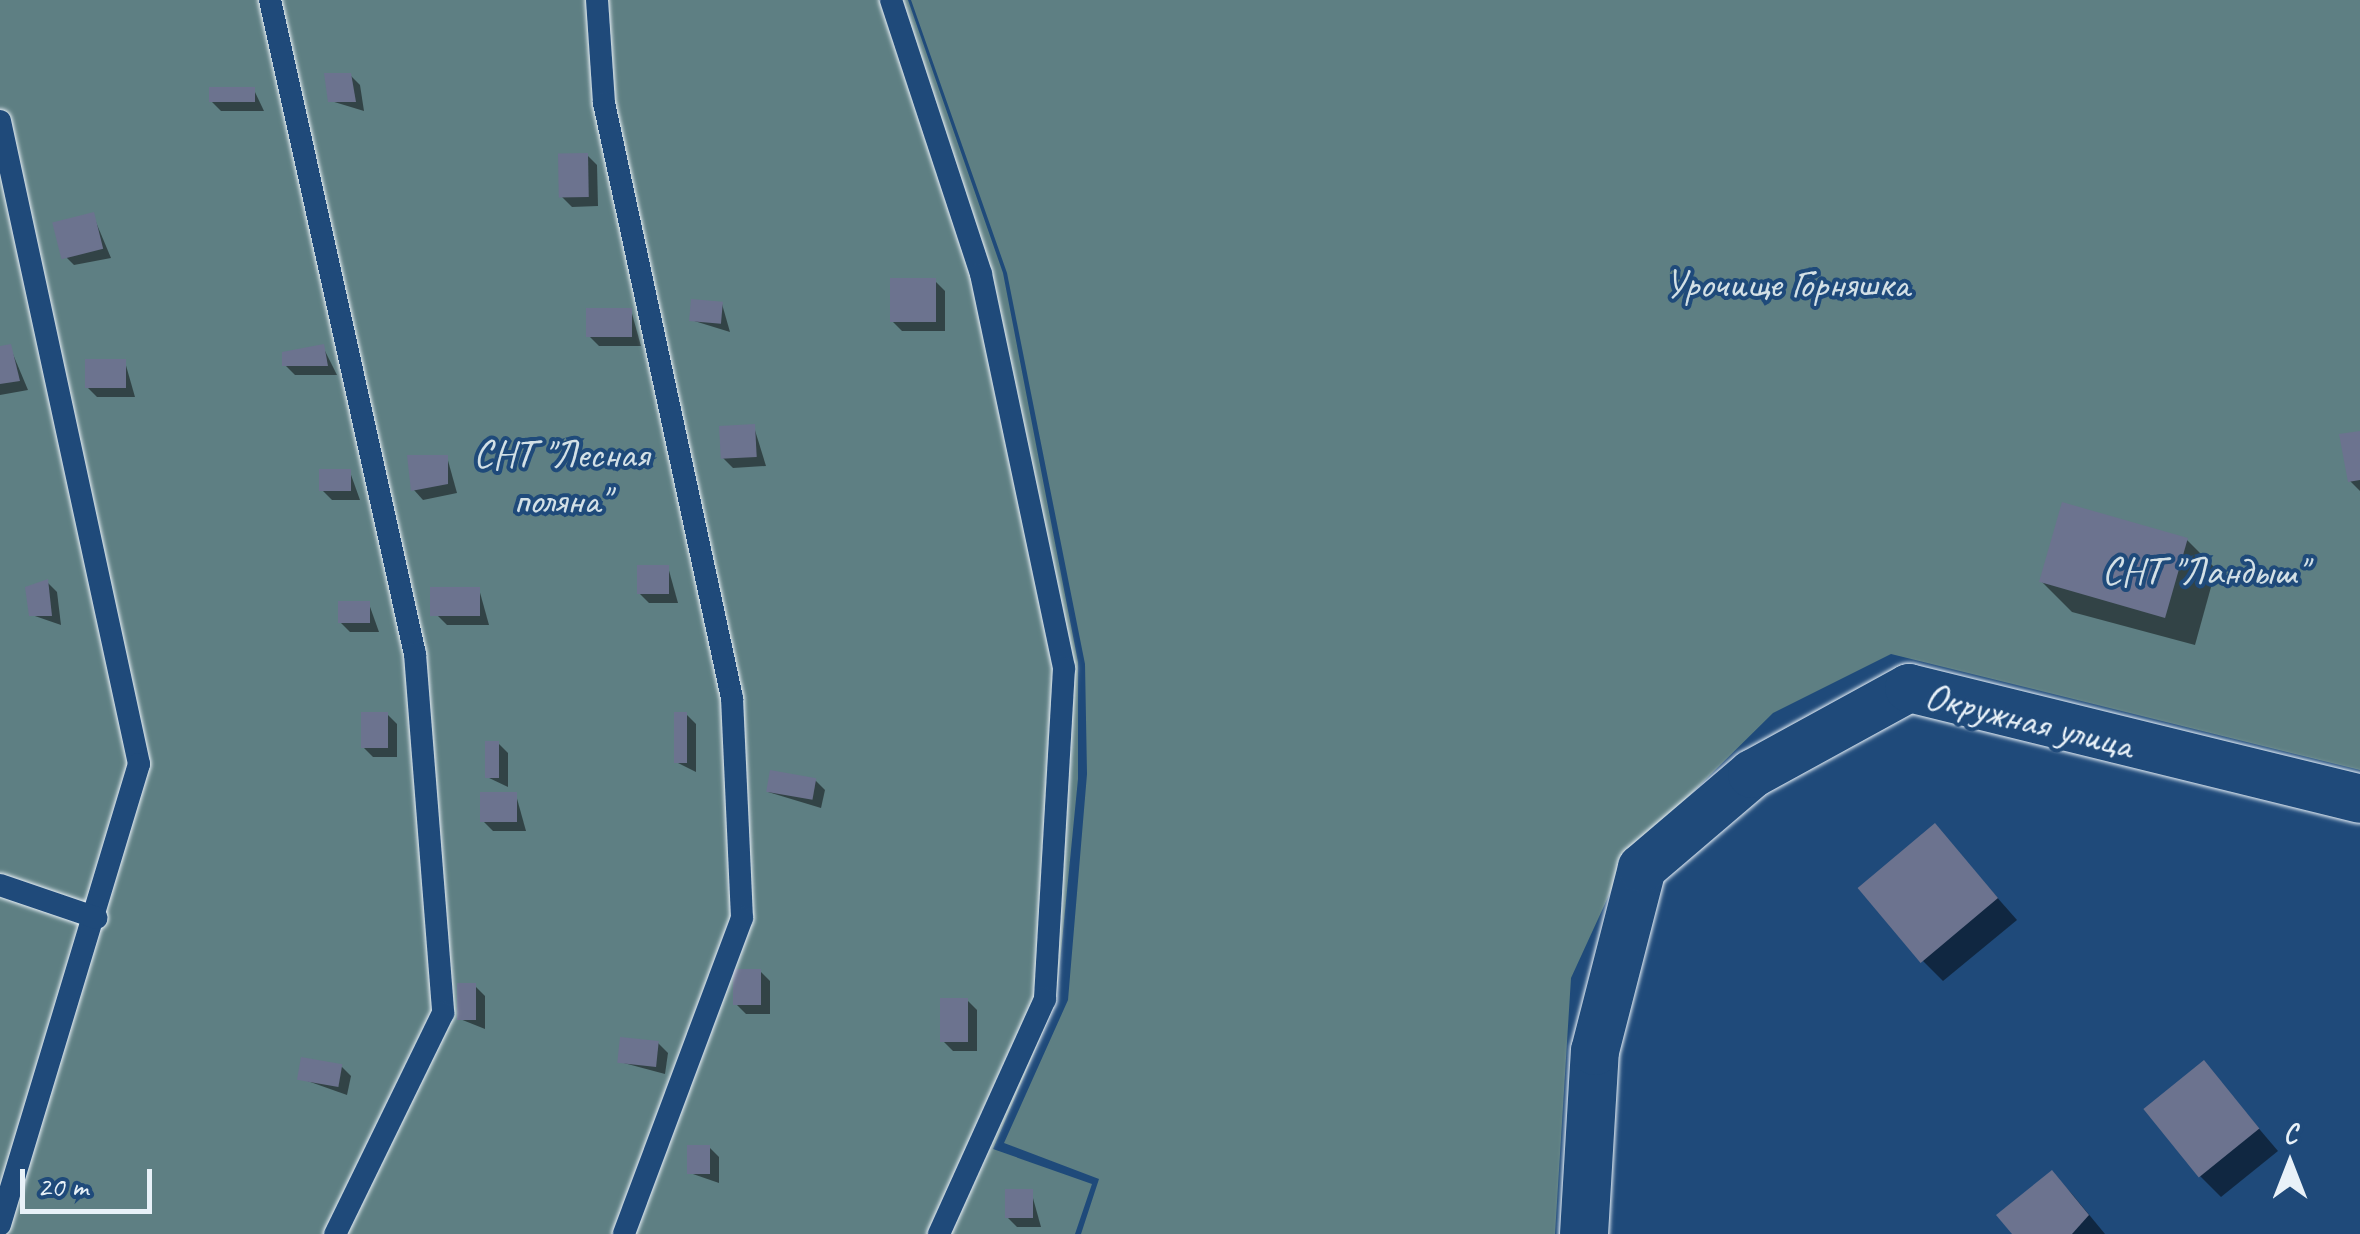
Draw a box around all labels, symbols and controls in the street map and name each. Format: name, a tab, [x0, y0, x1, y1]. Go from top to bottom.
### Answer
park label: Урочище Горняшка	[1665, 260, 1909, 308]
park label: СНТ "Лесная поляна"	[473, 430, 649, 524]
park label: СНТ "Ландыш"	[2102, 547, 2306, 595]
street label: Окружная улица	[1919, 671, 2139, 769]
north arrow	[2240, 1114, 2340, 1214]
text: С	[2283, 1116, 2297, 1151]
scale bar	[25, 1149, 158, 1211]
text: 20 m	[37, 1167, 88, 1205]

